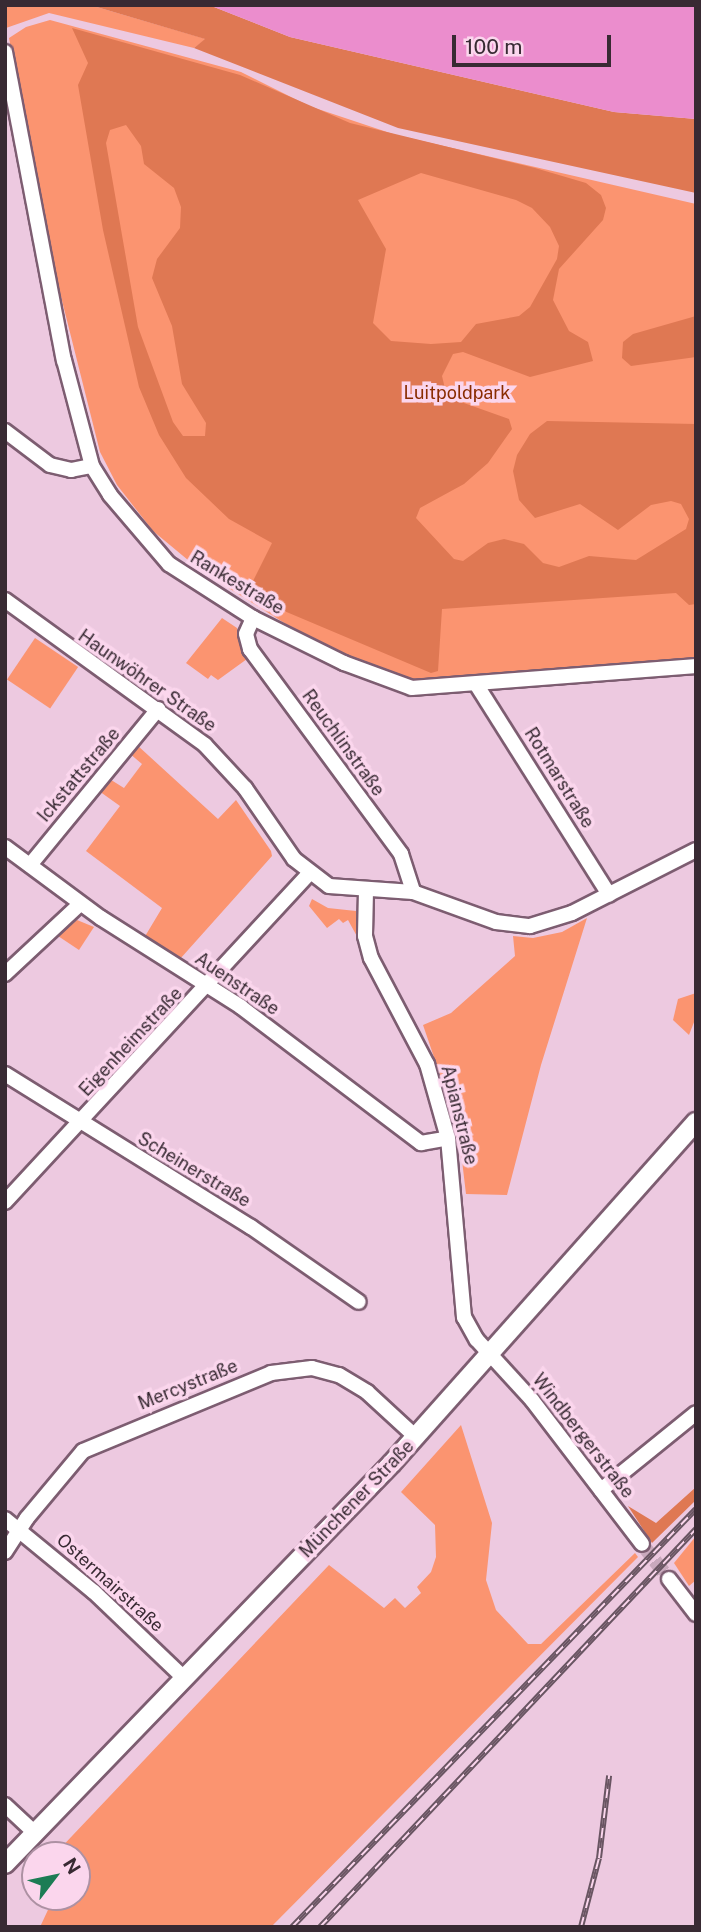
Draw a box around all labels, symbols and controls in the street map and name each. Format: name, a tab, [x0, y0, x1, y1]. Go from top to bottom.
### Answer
scale bar	[456, 21, 615, 65]
text: 100 m	[465, 34, 522, 59]
park label: Luitpoldpark	[404, 382, 510, 404]
street label: Rankestraße	[186, 547, 288, 619]
street label: Haunwöhrer Straße	[74, 625, 220, 737]
street label: Reuchlinstraße	[297, 686, 389, 800]
street label: Ickstattstraße	[33, 723, 125, 827]
street label: Rotmarstraße	[520, 724, 598, 832]
street label: Auenstraße	[191, 948, 283, 1020]
street label: Eigenheimstraße	[75, 983, 187, 1101]
street label: Apianstraße	[436, 1063, 482, 1167]
street label: Scheinerstraße	[134, 1128, 254, 1212]
street label: Mercystraße	[135, 1355, 241, 1415]
street label: Windbergerstraße	[528, 1369, 638, 1503]
street label: Münchener Straße	[295, 1436, 419, 1562]
street label: Ostermairstraße	[52, 1529, 168, 1637]
north arrow	[21, 1841, 91, 1911]
text: N	[59, 1854, 85, 1878]

